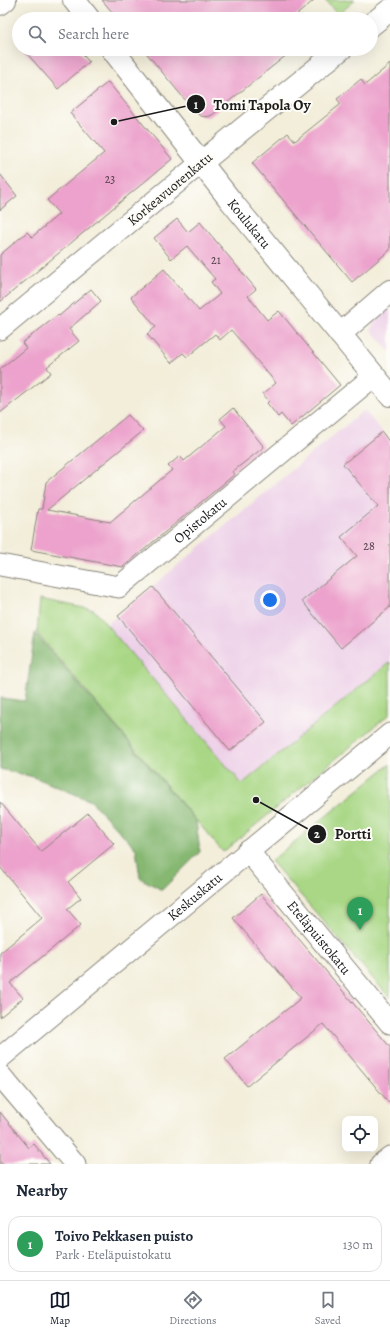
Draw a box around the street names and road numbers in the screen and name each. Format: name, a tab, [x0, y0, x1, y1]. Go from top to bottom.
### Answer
street label: Korkeavuorenkatu	[124, 148, 217, 230]
street label: Koulukatu	[223, 194, 276, 253]
street label: Opistokatu	[169, 492, 231, 548]
street label: Keskuskatu	[163, 868, 226, 925]
street label: Eteläpuistokatu	[283, 896, 356, 979]

